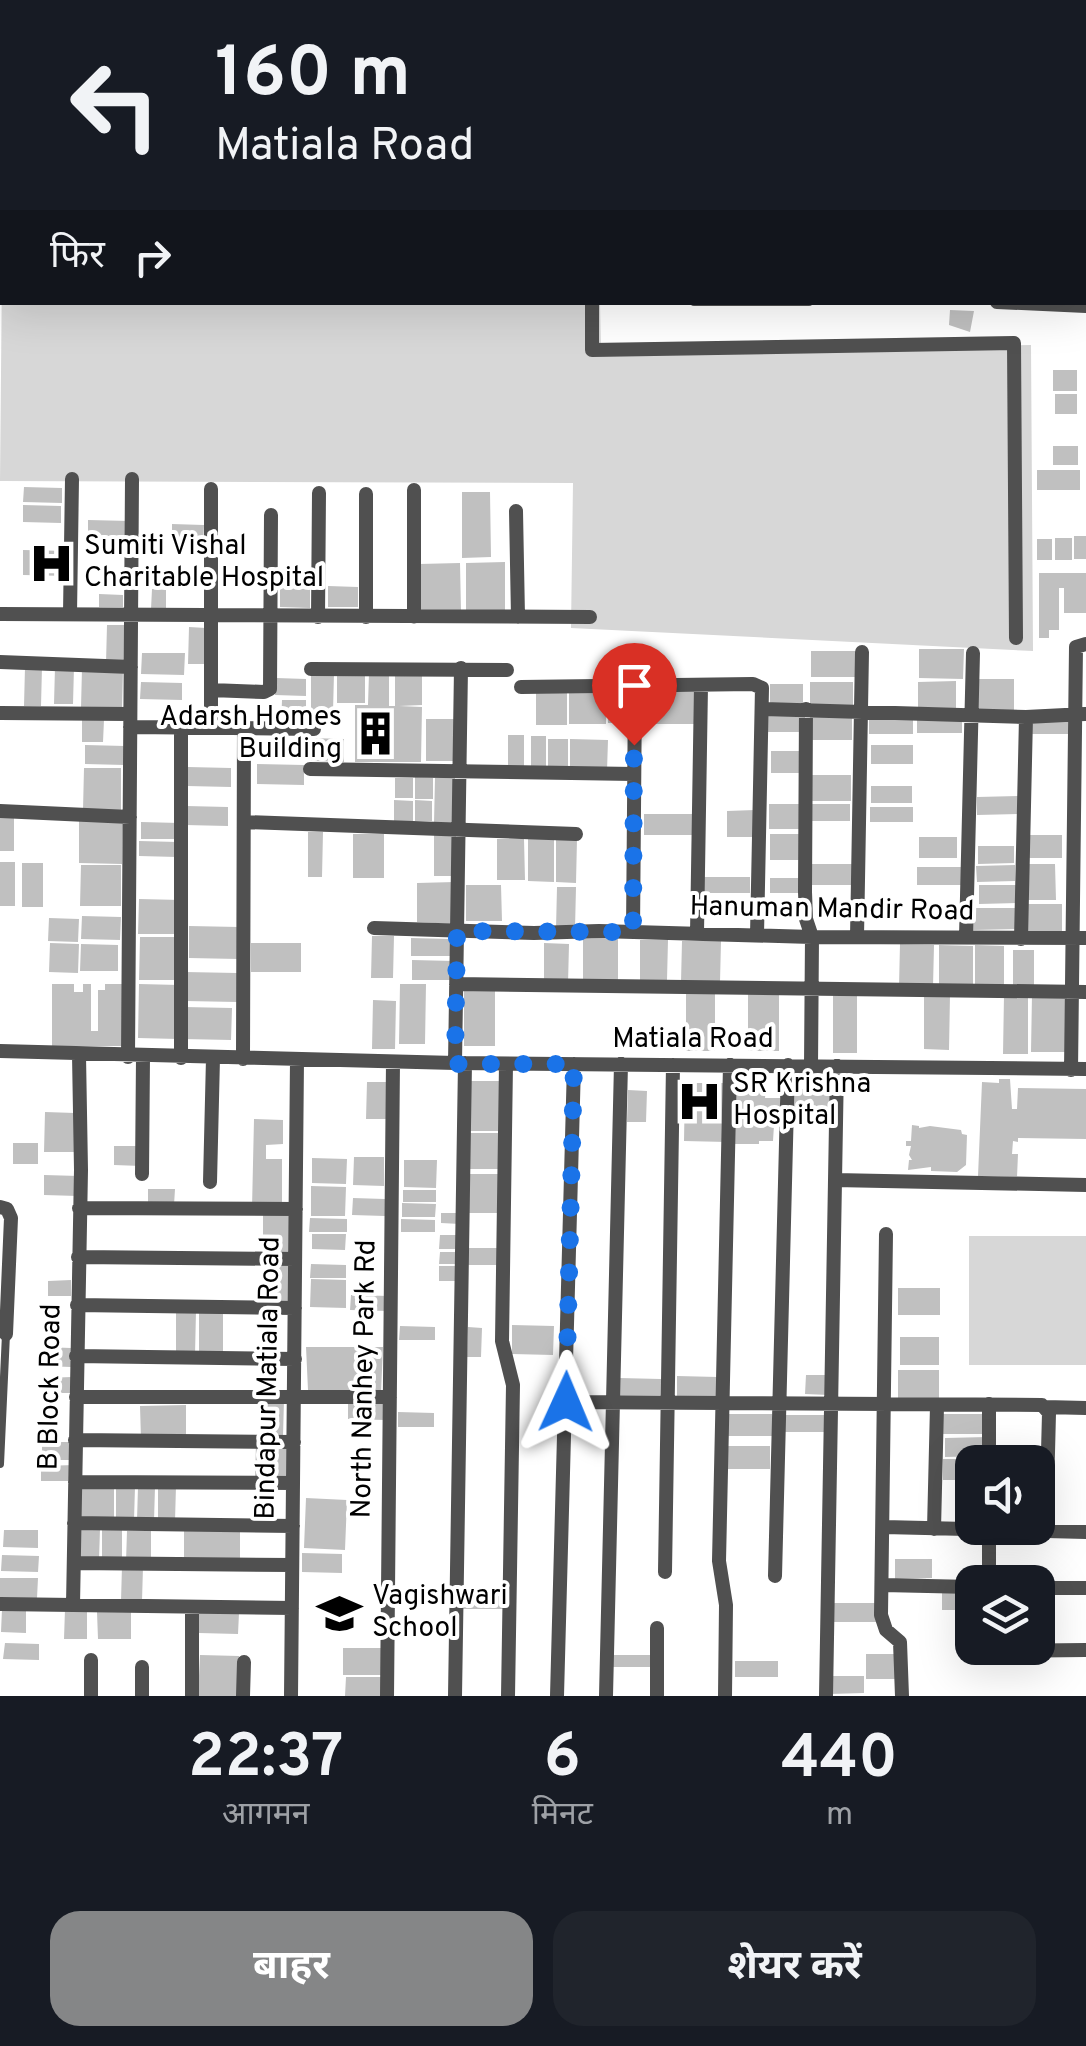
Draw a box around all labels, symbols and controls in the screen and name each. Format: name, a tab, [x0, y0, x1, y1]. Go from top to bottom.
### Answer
text: 160 m	[215, 32, 411, 121]
icon: left	[50, 40, 180, 170]
text: Matiala Road	[215, 119, 474, 176]
icon: right	[125, 230, 180, 285]
text: फिर	[50, 233, 105, 282]
place label: Sumiti Vishal Charitable Hospital	[84, 529, 324, 597]
hospital icon: Sumiti Vishal Charitable Hospital	[27, 539, 75, 587]
pin	[592, 643, 677, 746]
icon: arrive	[607, 658, 662, 713]
place label: Adarsh Homes Building	[159, 700, 342, 768]
building icon: Adarsh Homes Building	[351, 710, 399, 758]
street label: Hanuman Mandir Road	[689, 890, 975, 930]
street label: Matiala Road	[612, 1022, 774, 1058]
place label: SR Krishna Hospital	[733, 1067, 871, 1135]
hospital icon: SR Krishna Hospital	[676, 1077, 724, 1125]
street label: Bindapur Matiala Road	[249, 1236, 289, 1520]
street label: North Nanhey Park Rd	[345, 1239, 385, 1519]
street label: B Block Road	[32, 1303, 70, 1471]
position arrow	[514, 1350, 618, 1454]
map controls	[955, 1445, 1055, 1665]
button: sound	[955, 1445, 1055, 1545]
button: layers	[955, 1565, 1055, 1665]
place label: Vagishwari School	[372, 1579, 508, 1647]
school or university icon: Vagishwari School	[315, 1589, 363, 1637]
text: 22:37	[188, 1722, 343, 1798]
text: 6	[544, 1722, 581, 1798]
text: 440	[781, 1723, 898, 1799]
text: आगमन	[222, 1796, 310, 1836]
text: मिनट	[532, 1796, 593, 1836]
text: m	[826, 1796, 853, 1836]
button: बाहर	[50, 1911, 533, 2026]
button: शेयर करें	[553, 1911, 1036, 2026]

